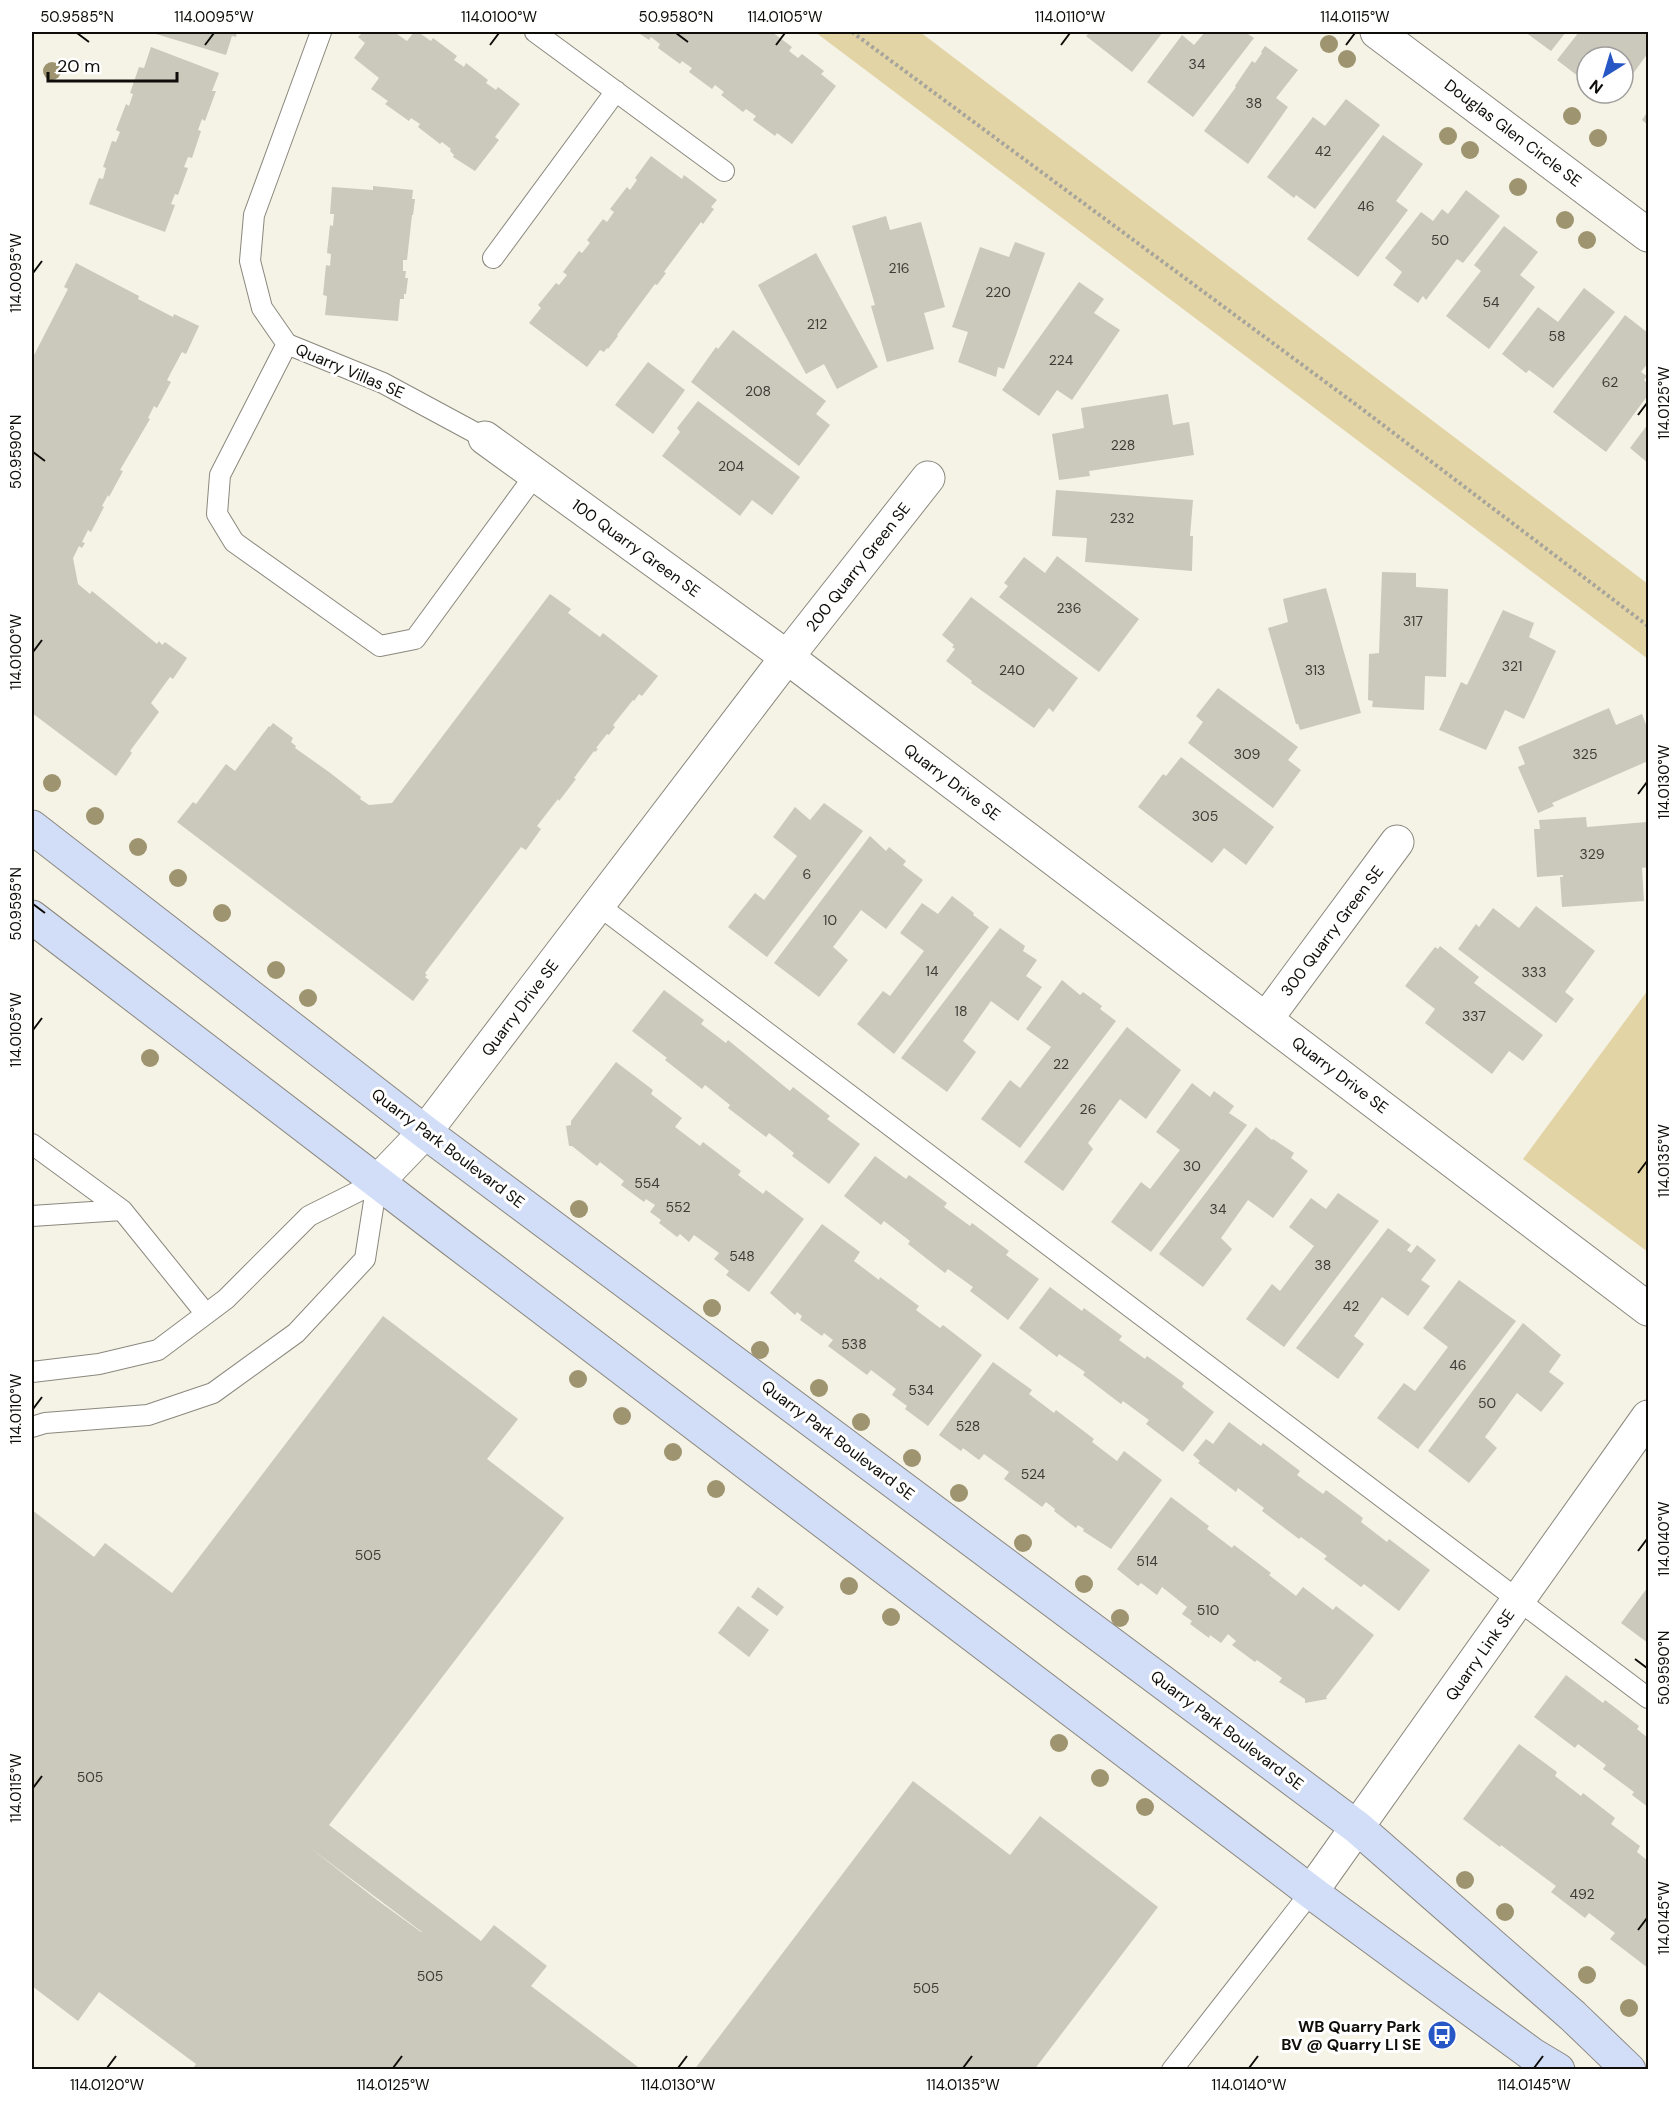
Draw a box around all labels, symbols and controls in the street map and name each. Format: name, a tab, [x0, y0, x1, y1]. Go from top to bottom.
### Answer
text: 50.9585°N	[40, 7, 114, 27]
text: 114.0095°W	[174, 7, 254, 27]
text: 114.0100°W	[461, 7, 537, 27]
text: 50.9580°N	[639, 7, 713, 27]
text: 114.0105°W	[748, 7, 823, 27]
text: 114.0110°W	[1035, 7, 1106, 27]
text: 114.0115°W	[1320, 7, 1390, 27]
scale bar	[48, 45, 177, 83]
north arrow	[1575, 45, 1635, 105]
text: 20 m	[57, 54, 100, 78]
house number: 34	[1189, 55, 1206, 73]
street label: Douglas Glen Circle SE	[1440, 74, 1586, 192]
text: N	[1585, 75, 1607, 98]
house number: 38	[1246, 94, 1262, 112]
house number: 42	[1315, 142, 1331, 160]
house number: 46	[1357, 197, 1375, 215]
house number: 50	[1431, 231, 1449, 249]
text: 114.0095°W	[6, 233, 26, 313]
house number: 216	[888, 259, 910, 277]
house number: 220	[985, 283, 1011, 301]
house number: 54	[1482, 293, 1500, 311]
house number: 212	[807, 315, 827, 333]
house number: 58	[1548, 327, 1566, 345]
street label: Quarry Villas SE	[292, 339, 408, 403]
house number: 224	[1049, 351, 1074, 369]
text: 114.0125°W	[1654, 366, 1674, 440]
house number: 62	[1602, 373, 1618, 391]
house number: 208	[745, 382, 771, 400]
text: 50.9590°N	[6, 415, 26, 489]
house number: 228	[1111, 436, 1135, 454]
house number: 204	[718, 457, 744, 475]
street label: 100 Quarry Green SE	[568, 494, 704, 602]
street label: 200 Quarry Green SE	[801, 498, 915, 636]
house number: 232	[1110, 509, 1134, 527]
house number: 236	[1056, 599, 1082, 617]
house number: 317	[1403, 612, 1423, 630]
text: 114.0100°W	[6, 614, 26, 690]
house number: 321	[1502, 657, 1522, 675]
house number: 240	[999, 661, 1025, 679]
house number: 313	[1305, 661, 1325, 679]
street label: Quarry Drive SE	[899, 739, 1005, 825]
text: 114.0130°W	[1654, 744, 1674, 819]
house number: 309	[1234, 745, 1261, 763]
house number: 325	[1573, 745, 1597, 763]
house number: 305	[1192, 807, 1218, 825]
house number: 329	[1580, 845, 1605, 863]
street label: 300 Quarry Green SE	[1276, 861, 1388, 1001]
house number: 6	[803, 865, 811, 883]
text: 50.9595°N	[6, 867, 26, 941]
house number: 10	[823, 911, 837, 929]
street label: Quarry Drive SE	[477, 955, 563, 1061]
house number: 14	[926, 962, 939, 980]
house number: 333	[1522, 963, 1546, 981]
text: 114.0105°W	[6, 992, 26, 1067]
house number: 18	[955, 1002, 967, 1020]
house number: 337	[1462, 1007, 1486, 1025]
street label: Quarry Drive SE	[1287, 1032, 1393, 1118]
house number: 22	[1053, 1055, 1069, 1073]
street label: Quarry Park Boulevard SE	[367, 1083, 529, 1213]
house number: 26	[1080, 1100, 1096, 1118]
text: 114.0135°W	[1654, 1124, 1674, 1198]
house number: 30	[1183, 1157, 1201, 1175]
house number: 554	[634, 1174, 660, 1192]
house number: 552	[666, 1198, 690, 1216]
house number: 34	[1210, 1200, 1227, 1218]
house number: 548	[729, 1247, 755, 1265]
house number: 38	[1315, 1256, 1331, 1274]
house number: 42	[1343, 1297, 1359, 1315]
house number: 538	[841, 1335, 867, 1353]
house number: 46	[1449, 1356, 1467, 1374]
text: 114.0110°W	[6, 1373, 26, 1444]
street label: Quarry Park Boulevard SE	[757, 1375, 919, 1505]
house number: 534	[908, 1381, 934, 1399]
house number: 50	[1478, 1394, 1496, 1412]
house number: 528	[956, 1417, 980, 1435]
house number: 524	[1021, 1465, 1046, 1483]
text: 114.0140°W	[1654, 1501, 1674, 1576]
house number: 505	[355, 1546, 381, 1564]
house number: 514	[1136, 1552, 1158, 1570]
house number: 510	[1197, 1601, 1219, 1619]
street label: Quarry Link SE	[1441, 1605, 1519, 1705]
text: 50.9590°N	[1654, 1631, 1674, 1705]
street label: Quarry Park Boulevard SE	[1146, 1665, 1308, 1795]
text: 114.0115°W	[6, 1753, 26, 1823]
house number: 505	[77, 1768, 103, 1786]
text: 114.0145°W	[1654, 1881, 1674, 1955]
house number: 492	[1569, 1885, 1595, 1903]
house number: 505	[417, 1967, 443, 1985]
house number: 505	[913, 1979, 939, 1997]
place label: WB Quarry Park BV @ Quarry LI SE	[1281, 2016, 1422, 2055]
bus stop icon: WB Quarry Park BV @ Quarry LI SE	[1426, 2019, 1458, 2051]
text: 114.0120°W	[70, 2075, 145, 2095]
text: 114.0125°W	[356, 2075, 430, 2095]
text: 114.0130°W	[641, 2075, 716, 2095]
text: 114.0135°W	[926, 2075, 1000, 2095]
text: 114.0140°W	[1212, 2075, 1287, 2095]
text: 114.0145°W	[1497, 2075, 1571, 2095]

